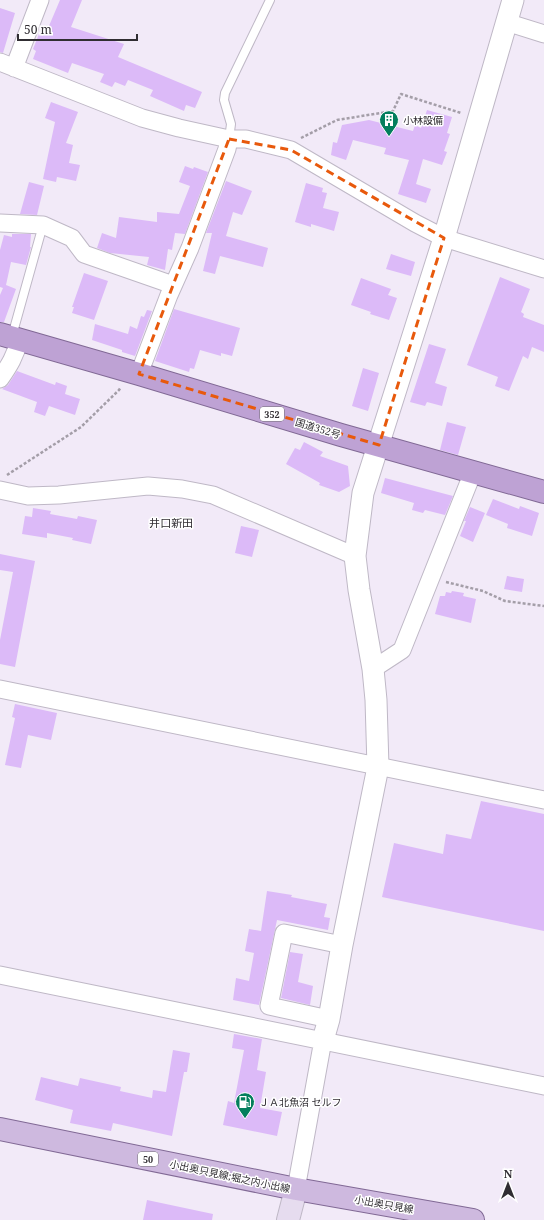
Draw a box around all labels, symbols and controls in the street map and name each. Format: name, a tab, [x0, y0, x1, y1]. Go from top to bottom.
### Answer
scale bar	[18, 16, 137, 42]
text: 50 m	[24, 21, 52, 38]
building icon: 小林設備	[378, 109, 400, 137]
place label: 小林設備	[403, 113, 443, 127]
road number: 352	[260, 407, 284, 421]
street label: 国道352号	[294, 414, 342, 442]
district label: 井口新田	[149, 515, 193, 530]
fuel station icon: ＪＡ北魚沼 セルフ	[234, 1091, 256, 1119]
place label: ＪＡ北魚沼 セルフ	[259, 1095, 342, 1109]
road number: 50	[138, 1152, 158, 1166]
street label: 小出奥只見線;堀之内小出線	[168, 1156, 292, 1196]
north arrow	[488, 1164, 528, 1204]
text: N	[504, 1166, 513, 1181]
street label: 小出奥只見線	[353, 1192, 415, 1216]

